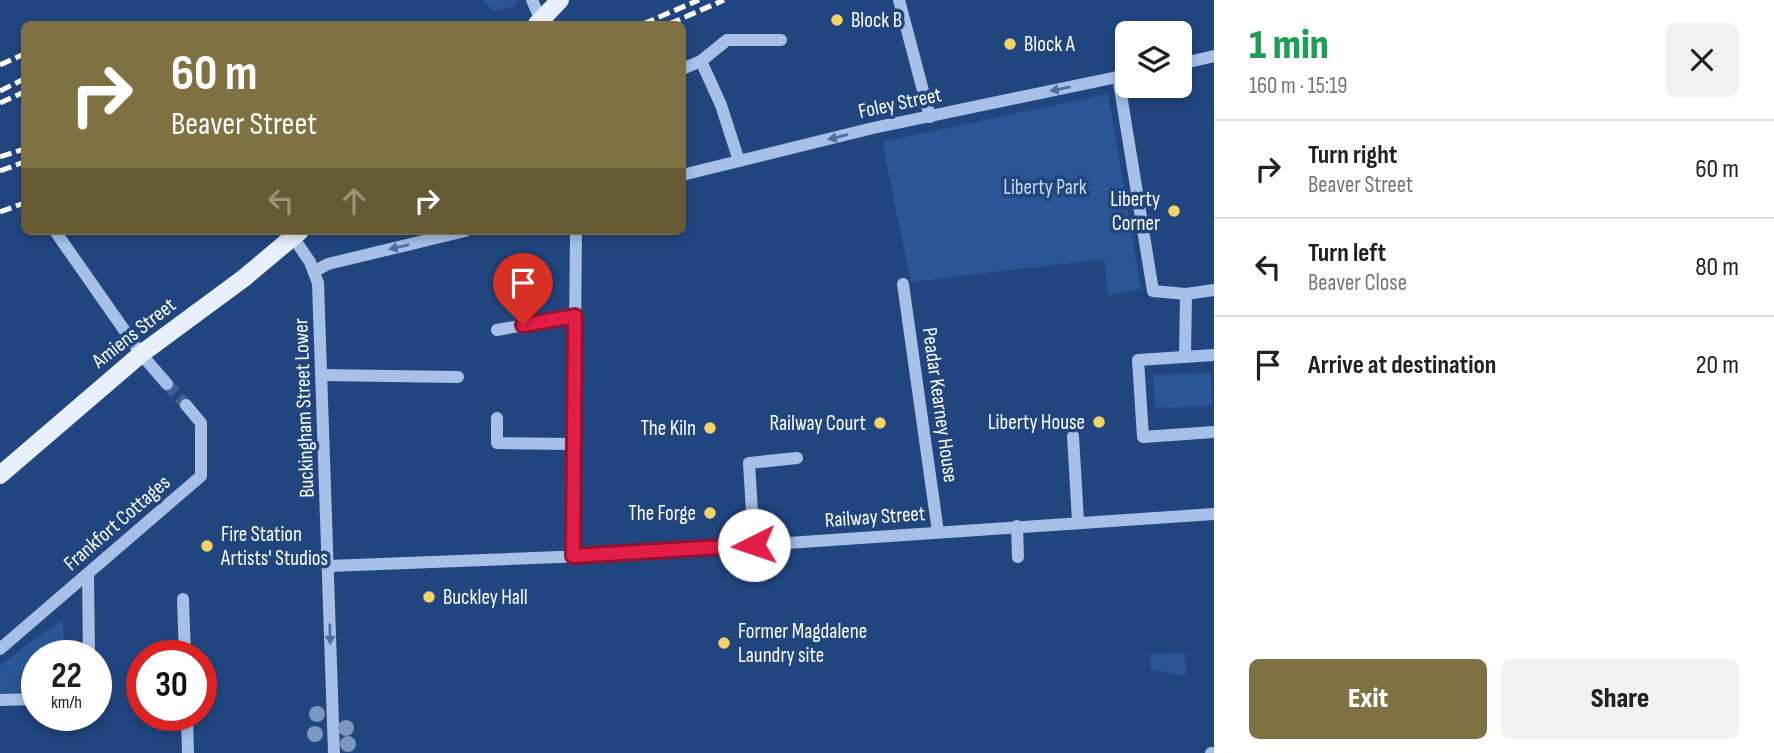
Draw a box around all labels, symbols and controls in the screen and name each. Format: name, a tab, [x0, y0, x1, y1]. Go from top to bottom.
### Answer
place label: Block B	[851, 8, 902, 33]
marker: Block B	[829, 12, 845, 28]
text: 1 min	[1249, 20, 1329, 71]
map controls	[1115, 21, 1192, 98]
button: layers	[1115, 21, 1192, 98]
button: close	[1665, 23, 1739, 97]
place label: Block A	[1024, 32, 1076, 57]
marker: Block A	[1002, 36, 1018, 52]
text: 60 m	[171, 45, 258, 104]
icon: right	[56, 49, 147, 140]
text: 160 m · 15:19	[1249, 72, 1348, 100]
street label: Foley Street	[856, 82, 944, 124]
one-way arrow	[1049, 83, 1071, 94]
text: Beaver Street	[171, 105, 317, 144]
one-way arrow	[827, 132, 849, 143]
text: Turn right	[1308, 140, 1397, 171]
icon: right	[1249, 150, 1287, 188]
text: 60 m	[1695, 154, 1739, 185]
text: Beaver Street	[1308, 171, 1413, 199]
park label: Liberty Park	[1003, 175, 1087, 200]
icon: left	[262, 182, 300, 220]
icon: ahead	[335, 182, 373, 220]
icon: right	[408, 182, 446, 220]
place label: Liberty Corner	[1110, 187, 1160, 236]
marker: Liberty Corner	[1166, 203, 1182, 219]
text: Turn left	[1308, 238, 1386, 269]
one-way arrow	[387, 242, 409, 253]
icon: left	[1249, 248, 1287, 286]
text: 80 m	[1695, 252, 1739, 283]
pin	[493, 253, 553, 325]
icon: arrive	[504, 264, 542, 302]
text: Beaver Close	[1308, 269, 1407, 297]
street label: Amiens Street	[86, 293, 181, 374]
street label: Buckingham Street Lower	[288, 318, 320, 498]
street label: Peadar Kearney House	[917, 326, 963, 484]
icon: arrive	[1249, 346, 1287, 384]
text: Arrive at destination	[1308, 350, 1496, 381]
text: 20 m	[1696, 350, 1739, 381]
place label: Liberty House	[988, 410, 1085, 435]
place label: Railway Court	[770, 411, 866, 436]
marker: Liberty House	[1091, 414, 1107, 430]
marker: Railway Court	[872, 415, 888, 431]
place label: The Kiln	[641, 416, 696, 441]
marker: The Kiln	[702, 420, 718, 436]
street label: Frankfort Cottages	[59, 470, 175, 576]
place label: The Forge	[628, 501, 696, 526]
street label: Railway Street	[824, 501, 926, 533]
marker: The Forge	[702, 505, 718, 521]
position arrow	[717, 508, 791, 582]
place label: Fire Station Artists' Studios	[220, 522, 328, 571]
marker: Fire Station Artists' Studios	[199, 538, 215, 554]
place label: Buckley Hall	[443, 585, 528, 610]
marker: Buckley Hall	[421, 589, 437, 605]
place label: Former Magdalene Laundry site	[738, 619, 867, 668]
one-way arrow	[324, 623, 336, 645]
marker: Former Magdalene Laundry site	[716, 635, 732, 651]
speed limit sign: 30	[126, 640, 217, 731]
text: 22	[51, 655, 82, 698]
button: Exit	[1249, 659, 1487, 739]
button: Share	[1501, 659, 1739, 739]
text: km/h	[51, 692, 82, 713]

